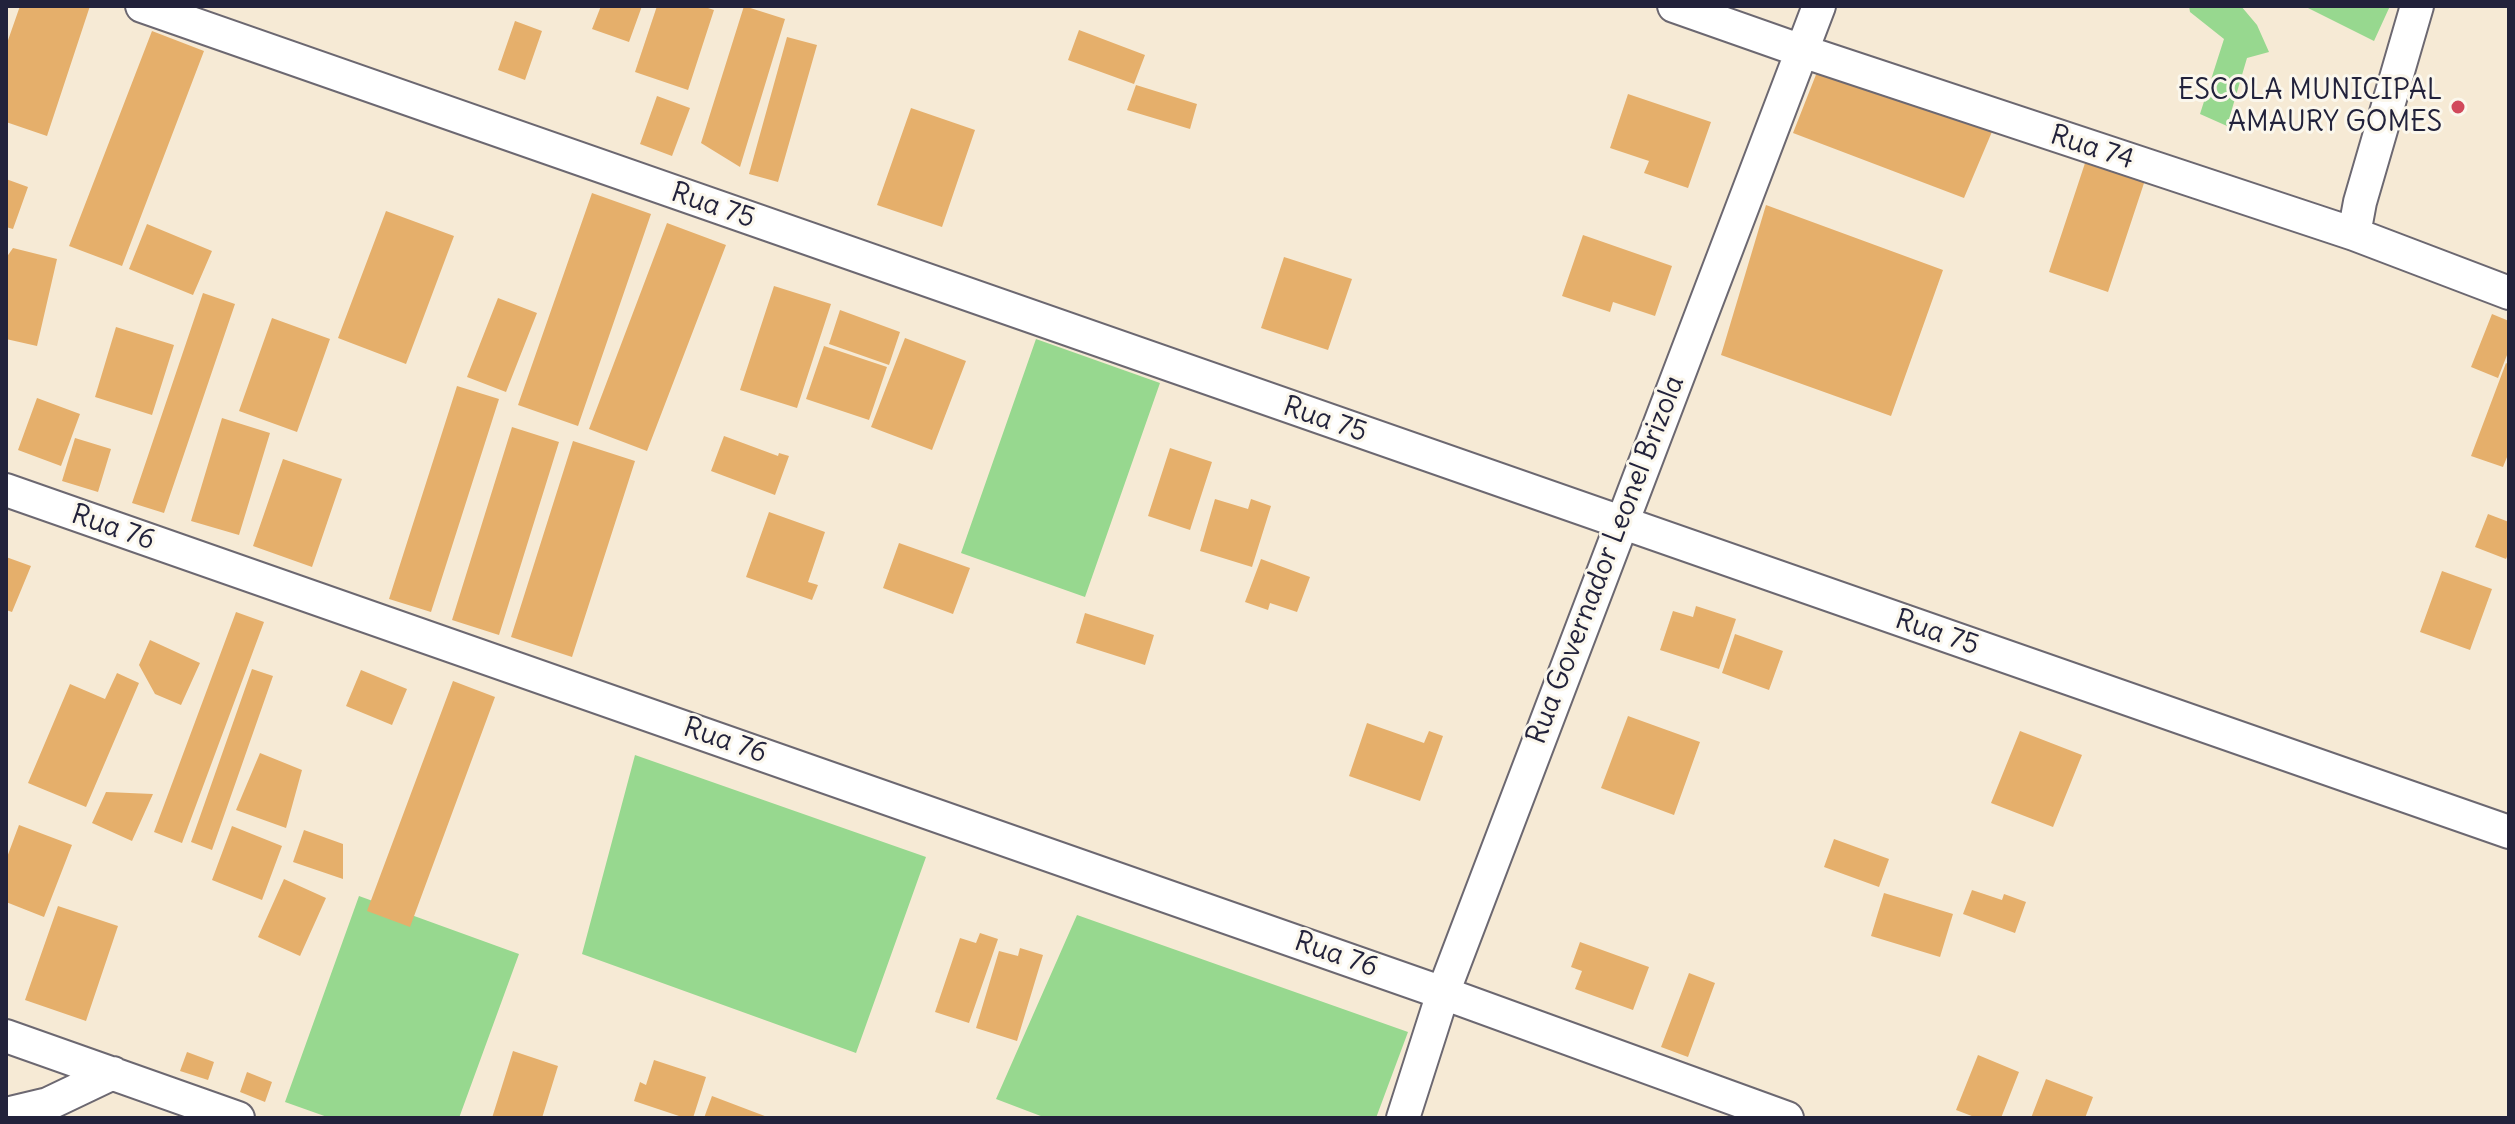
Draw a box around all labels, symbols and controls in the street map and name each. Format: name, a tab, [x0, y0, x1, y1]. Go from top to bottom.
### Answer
place label: ESCOLA MUNICIPAL AMAURY GOMES	[2178, 74, 2442, 140]
marker: ESCOLA MUNICIPAL AMAURY GOMES	[2449, 98, 2467, 116]
street label: Rua 74	[2046, 119, 2138, 177]
street label: Rua 75	[667, 176, 759, 236]
street label: Rua Governador Leonel Brizola	[1520, 371, 1692, 749]
street label: Rua 75	[1279, 390, 1371, 450]
street label: Rua 76	[67, 498, 159, 558]
street label: Rua 75	[1891, 603, 1983, 663]
street label: Rua 76	[679, 711, 771, 771]
street label: Rua 76	[1290, 925, 1382, 985]

